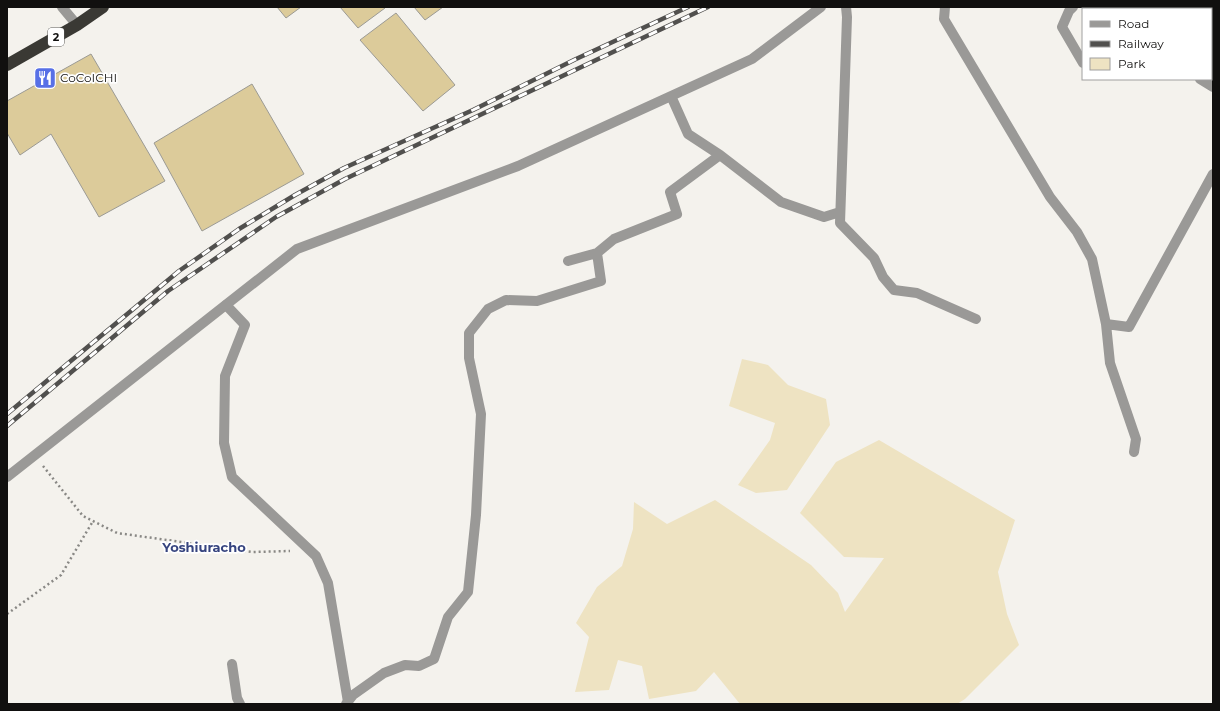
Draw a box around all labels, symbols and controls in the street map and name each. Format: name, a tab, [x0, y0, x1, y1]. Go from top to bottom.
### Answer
legend	[1082, 8, 1212, 80]
text: Road	[1118, 16, 1149, 31]
road number: 2	[48, 28, 64, 46]
text: Railway	[1118, 36, 1164, 51]
text: Park	[1118, 56, 1146, 71]
restaurant icon: CoCoICHI	[32, 65, 58, 91]
place label: CoCoICHI	[60, 70, 117, 85]
district label: Yoshiuracho	[161, 539, 246, 555]

